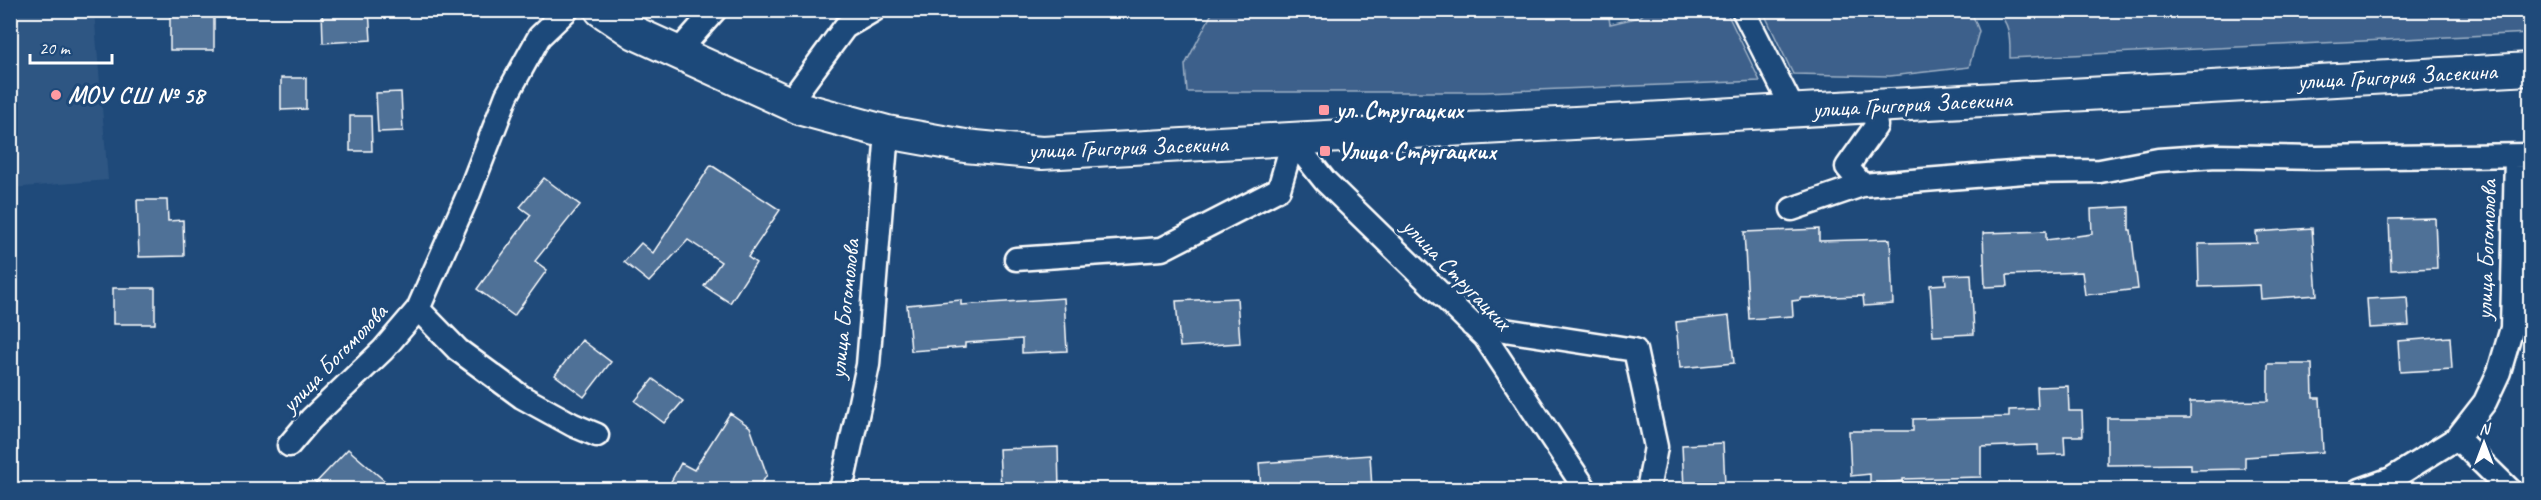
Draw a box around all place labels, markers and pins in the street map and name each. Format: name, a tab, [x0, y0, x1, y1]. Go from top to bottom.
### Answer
place label: МОУ СШ № 58	[68, 80, 207, 110]
marker: МОУ СШ № 58	[49, 88, 63, 102]
place label: ул. Стругацких	[1334, 95, 1465, 125]
marker: ул. Стругацких	[1317, 103, 1331, 117]
place label: Улица Стругацких	[1337, 136, 1498, 166]
marker: Улица Стругацких	[1318, 144, 1332, 158]

